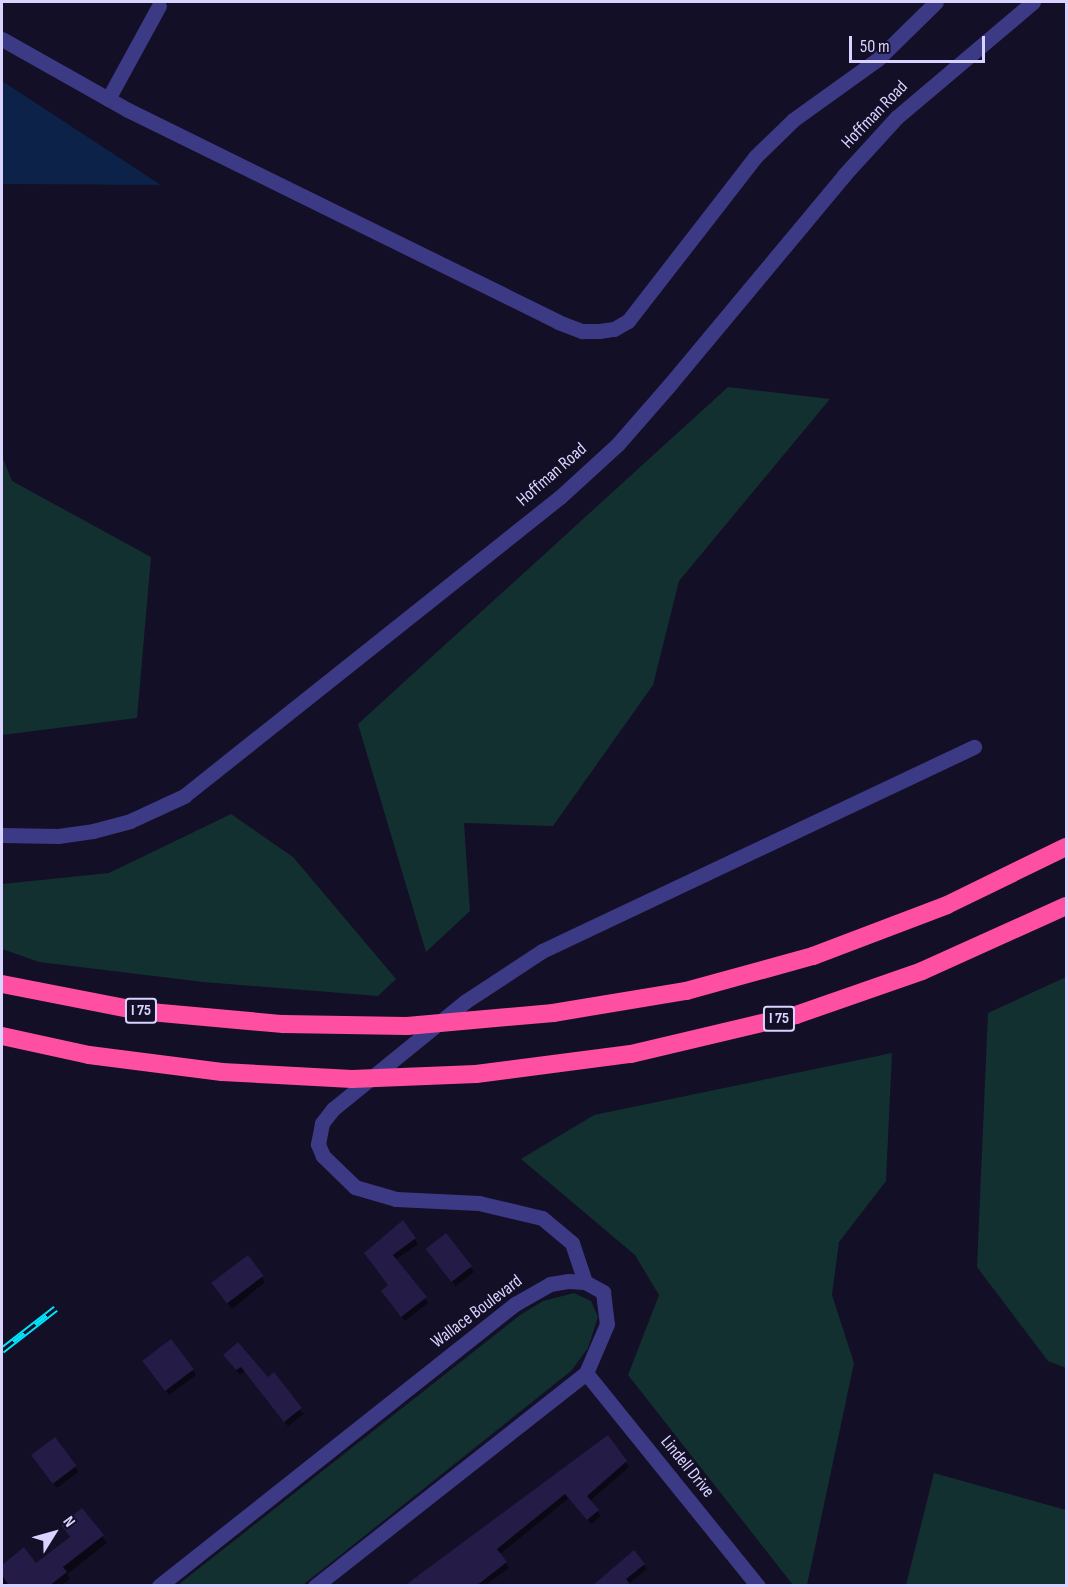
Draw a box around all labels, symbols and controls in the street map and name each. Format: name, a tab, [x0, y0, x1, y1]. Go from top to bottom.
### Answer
scale bar	[852, 24, 988, 62]
text: 50 m	[860, 36, 890, 57]
street label: Hoffman Road	[837, 77, 913, 153]
street label: Hoffman Road	[512, 439, 592, 511]
road number: I 75	[124, 998, 158, 1024]
road number: I 75	[762, 1006, 796, 1032]
street label: Wallace Boulevard	[427, 1271, 527, 1353]
street label: Lindell Drive	[655, 1432, 719, 1502]
north arrow	[24, 1503, 84, 1563]
text: N	[59, 1513, 79, 1531]

